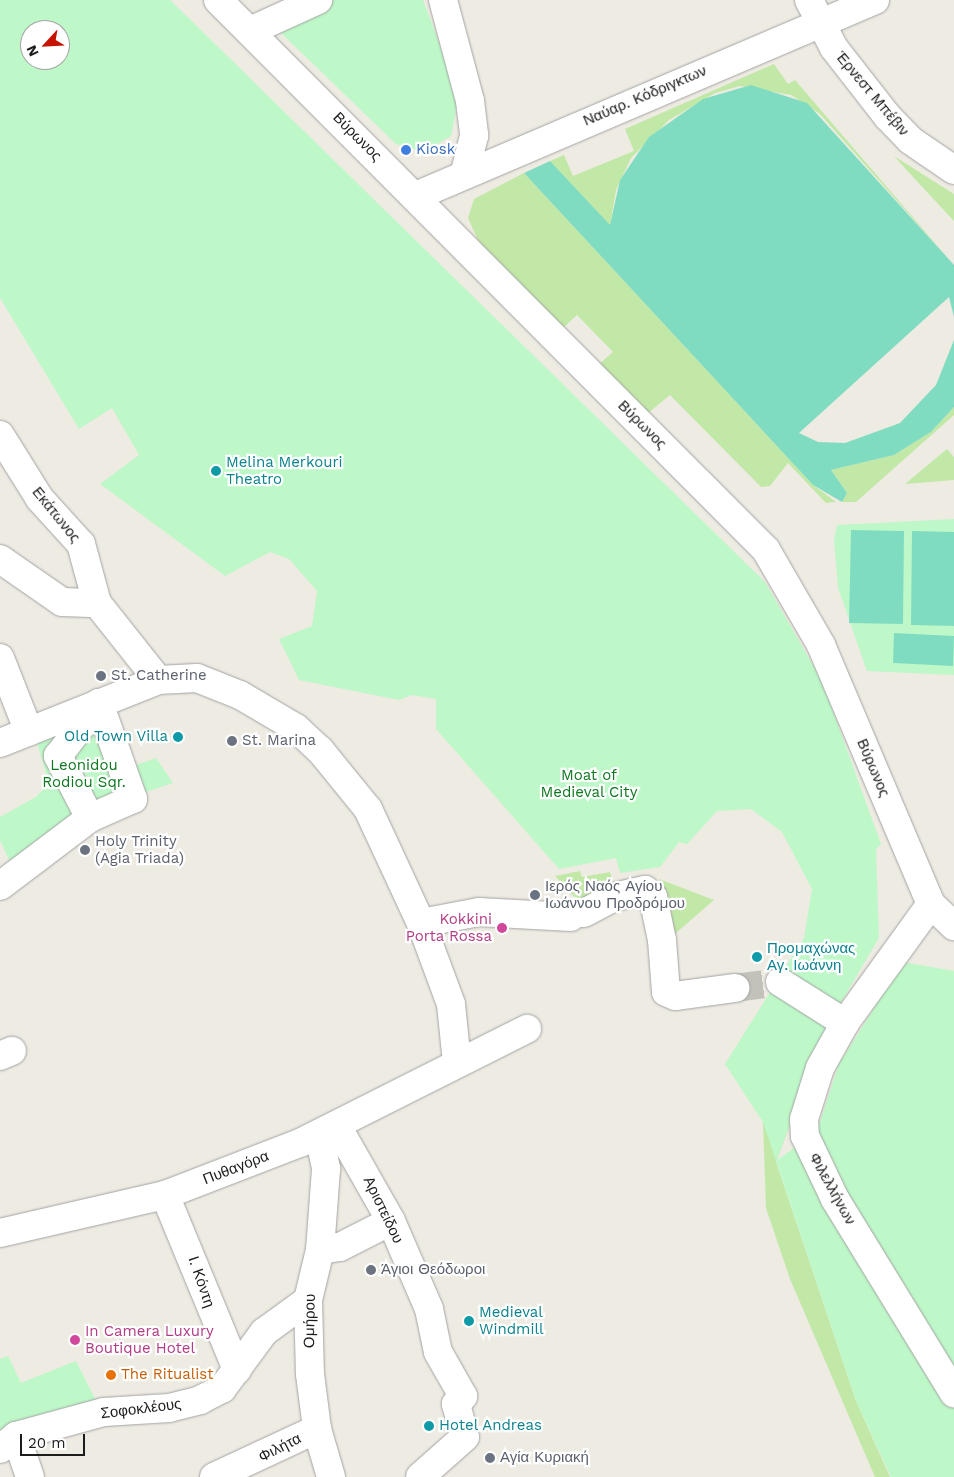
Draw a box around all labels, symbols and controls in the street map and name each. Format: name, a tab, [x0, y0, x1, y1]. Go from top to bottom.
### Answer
north arrow	[20, 20, 70, 70]
text: N	[23, 43, 42, 59]
street label: Έρνεστ Μπέβιν	[832, 48, 912, 140]
street label: Ναύαρ. Κόδριγκτων	[581, 62, 709, 130]
street label: Βύρωνος	[329, 109, 385, 165]
place label: Kiosk	[416, 141, 455, 159]
marker: Kiosk	[400, 144, 412, 156]
street label: Βύρωνος	[614, 397, 670, 453]
place label: Melina Merkouri Theatro	[226, 453, 343, 488]
marker: Melina Merkouri Theatro	[210, 465, 222, 477]
street label: Εκάτωνος	[28, 484, 84, 546]
place label: St. Catherine	[111, 667, 207, 685]
marker: St. Catherine	[95, 670, 107, 682]
place label: Old Town Villa	[63, 728, 168, 746]
marker: Old Town Villa	[172, 731, 184, 743]
place label: St. Marina	[242, 732, 316, 750]
marker: St. Marina	[226, 735, 238, 747]
street label: Βύρωνος	[853, 736, 893, 800]
park label: Leonidou Rodiou Sqr.	[42, 756, 126, 791]
park label: Moat of Medieval City	[540, 766, 638, 801]
place label: Holy Trinity (Agia Triada)	[95, 832, 185, 867]
marker: Holy Trinity (Agia Triada)	[79, 844, 91, 856]
place label: Ιερός Ναός Αγίου Ιωάννου Προδρόμου	[545, 877, 685, 912]
marker: Ιερός Ναός Αγίου Ιωάννου Προδρόμου	[529, 889, 541, 901]
place label: Kokkini Porta Rossa	[405, 910, 492, 945]
marker: Kokkini Porta Rossa	[496, 922, 508, 934]
place label: Προμαχώνας Αγ. Ιωάννη	[767, 939, 855, 974]
marker: Προμαχώνας Αγ. Ιωάννη	[751, 951, 763, 963]
street label: Πυθαγόρα	[201, 1147, 271, 1189]
street label: Φιλελλήνων	[805, 1150, 859, 1228]
street label: Αριστείδου	[359, 1174, 407, 1246]
street label: Ι. Κόντη	[184, 1254, 218, 1310]
place label: Άγιοι Θεόδωροι	[381, 1261, 485, 1279]
marker: Άγιοι Θεόδωροι	[365, 1264, 377, 1276]
street label: Ομήρου	[301, 1294, 319, 1348]
place label: Medieval Windmill	[479, 1303, 544, 1338]
marker: Medieval Windmill	[463, 1315, 475, 1327]
place label: In Camera Luxury Boutique Hotel	[85, 1322, 214, 1357]
marker: In Camera Luxury Boutique Hotel	[69, 1334, 81, 1346]
place label: The Ritualist	[121, 1366, 214, 1384]
marker: The Ritualist	[105, 1369, 117, 1381]
street label: Σοφοκλέους	[100, 1395, 182, 1423]
place label: Hotel Andreas	[439, 1417, 543, 1435]
marker: Hotel Andreas	[423, 1420, 435, 1432]
scale bar	[22, 1424, 88, 1456]
street label: Φιλήτα	[256, 1430, 304, 1466]
text: 20 m	[28, 1434, 66, 1452]
place label: Αγία Κυριακή	[500, 1449, 589, 1467]
marker: Αγία Κυριακή	[484, 1452, 496, 1464]

